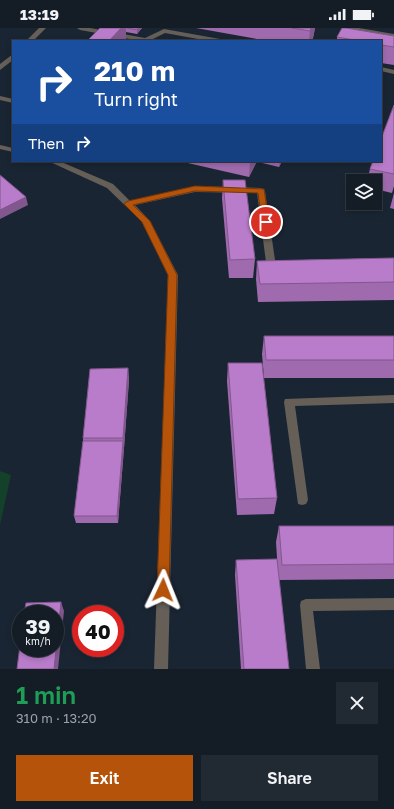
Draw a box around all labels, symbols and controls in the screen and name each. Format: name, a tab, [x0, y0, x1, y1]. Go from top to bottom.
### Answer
text: 13:19	[20, 5, 59, 23]
text: 210 m	[94, 54, 175, 87]
icon: right	[28, 56, 80, 108]
text: Turn right	[94, 88, 178, 110]
icon: right	[72, 132, 94, 154]
text: Then	[28, 134, 64, 152]
map controls	[346, 174, 382, 210]
button: layers	[346, 174, 382, 210]
pin	[249, 205, 283, 239]
icon: arrive	[255, 211, 277, 233]
position arrow	[142, 569, 184, 611]
speed limit sign: 40	[72, 605, 124, 657]
text: 39	[26, 614, 50, 638]
text: km/h	[25, 635, 51, 647]
text: 1 min	[16, 680, 76, 709]
button: close	[336, 682, 378, 724]
text: 310 m · 13:20	[16, 710, 97, 726]
button: Exit	[16, 755, 193, 801]
button: Share	[201, 755, 378, 801]

